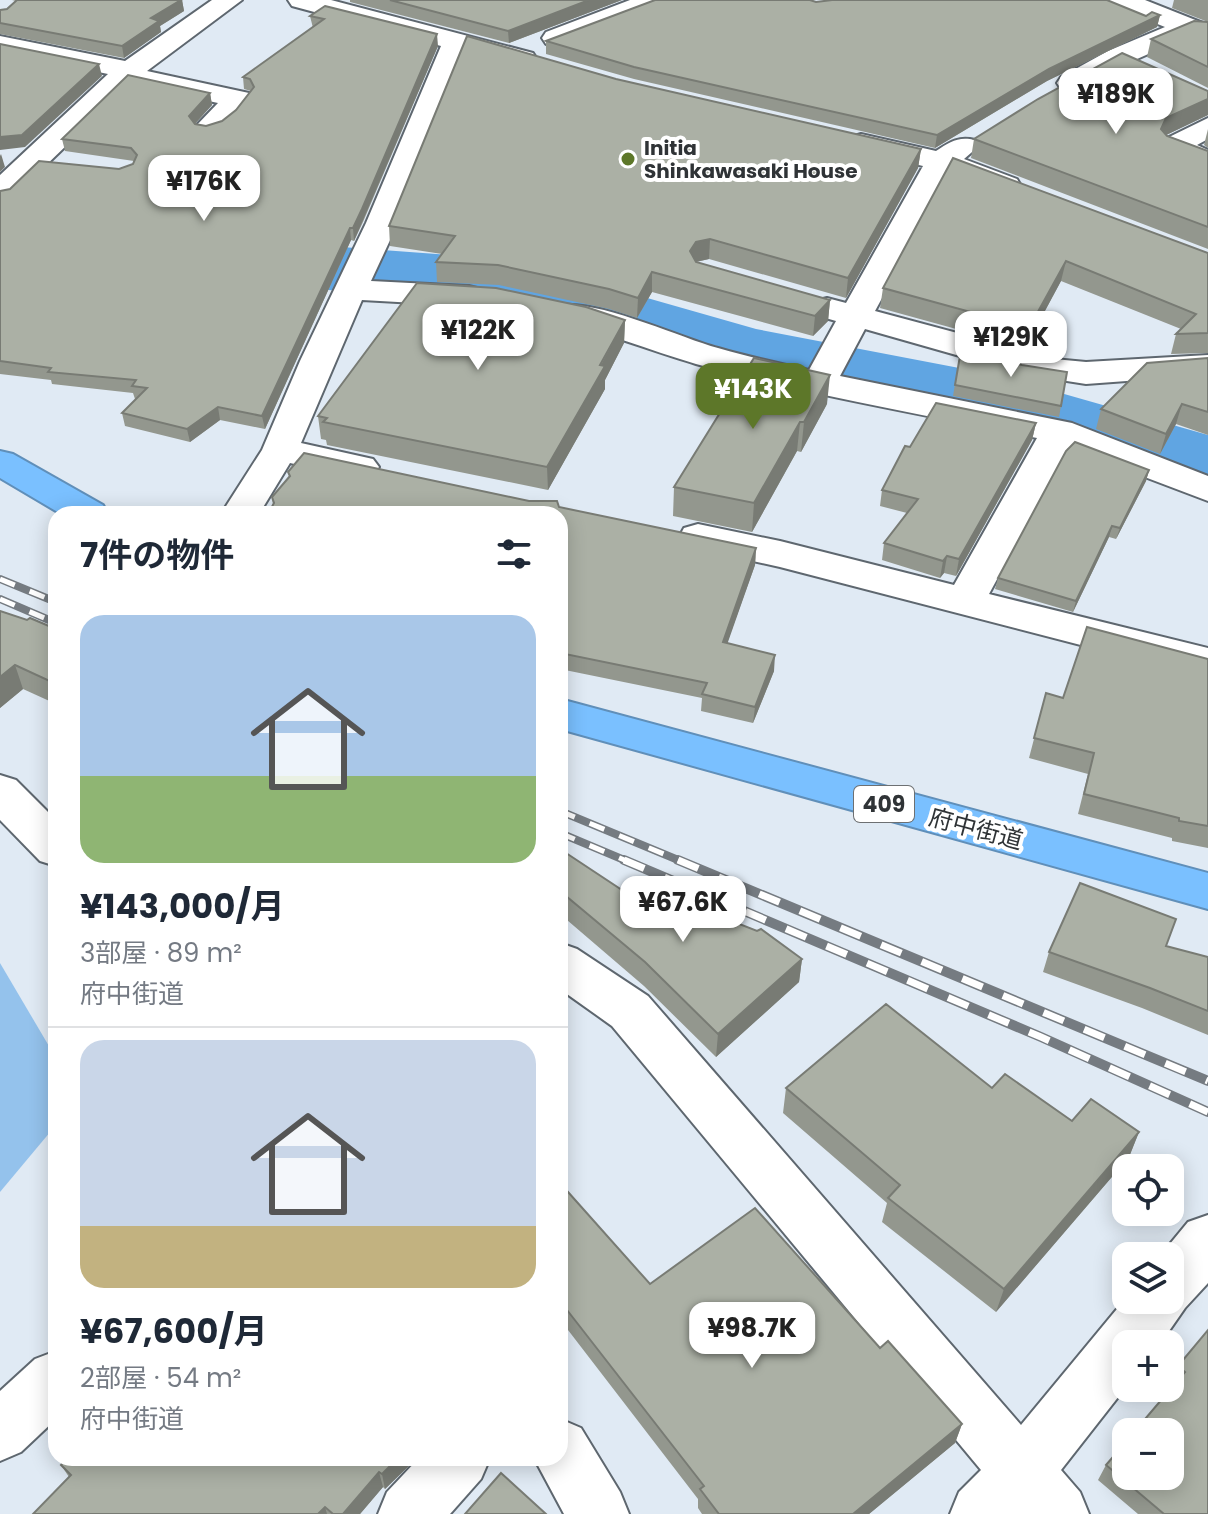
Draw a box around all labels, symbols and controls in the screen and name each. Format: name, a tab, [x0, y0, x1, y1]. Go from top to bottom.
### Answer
pin: ¥189K	[1060, 68, 1172, 136]
text: ¥189K	[1077, 76, 1155, 112]
place label: Initia Shinkawasaki House	[644, 134, 858, 185]
marker: Initia Shinkawasaki House	[619, 150, 637, 168]
pin: ¥176K	[148, 155, 260, 223]
text: ¥176K	[166, 163, 242, 199]
pin: ¥122K	[422, 304, 534, 372]
pin: ¥129K	[955, 311, 1067, 379]
text: ¥122K	[440, 312, 516, 348]
text: ¥129K	[973, 319, 1049, 355]
pin: ¥143K	[697, 363, 809, 431]
text: ¥143K	[714, 371, 792, 407]
text: 7件の物件	[80, 531, 234, 579]
icon: filters	[492, 532, 536, 576]
icon: home	[236, 667, 380, 811]
road number: 409	[854, 786, 914, 822]
street label: 府中街道	[925, 800, 1027, 857]
pin: ¥67.6K	[618, 876, 748, 944]
text: ¥143,000/月	[80, 882, 285, 930]
text: ¥67.6K	[638, 884, 728, 920]
text: 3部屋 · 89 m²	[80, 935, 242, 971]
text: 府中街道	[80, 976, 184, 1012]
icon: home	[236, 1092, 380, 1236]
map controls	[1112, 1154, 1184, 1490]
button: locate	[1112, 1154, 1184, 1226]
button: layers	[1112, 1242, 1184, 1314]
pin: ¥98.7K	[687, 1302, 817, 1370]
text: ¥67,600/月	[80, 1307, 268, 1355]
text: ¥98.7K	[707, 1310, 797, 1346]
button: +	[1112, 1330, 1184, 1402]
text: 2部屋 · 54 m²	[80, 1360, 241, 1396]
text: 府中街道	[80, 1401, 184, 1437]
button: −	[1112, 1418, 1184, 1490]

